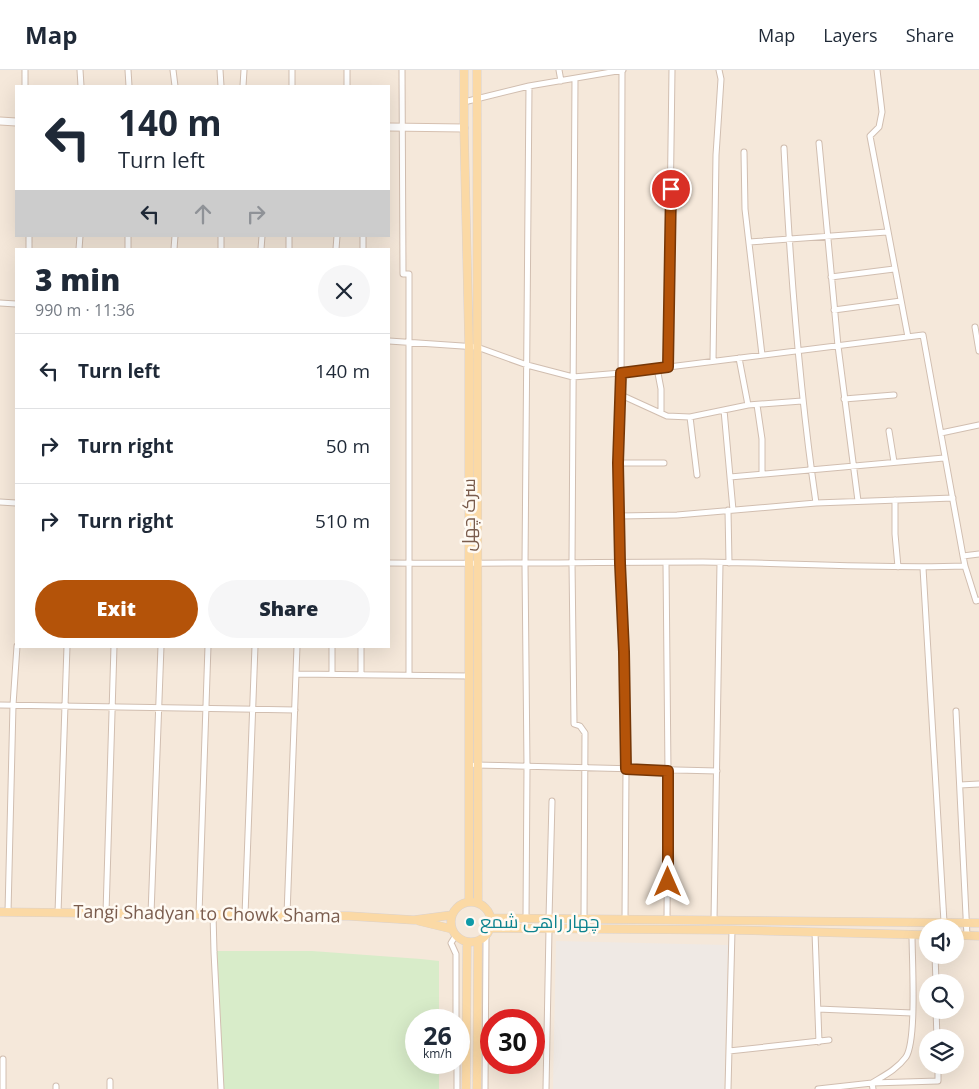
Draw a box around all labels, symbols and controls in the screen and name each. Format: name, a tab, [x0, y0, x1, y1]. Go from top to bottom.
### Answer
text: Map	[25, 18, 77, 51]
text: Map	[758, 23, 795, 47]
text: Layers	[823, 23, 878, 47]
text: Share	[906, 23, 954, 47]
text: 140 m	[118, 99, 222, 146]
icon: left	[35, 105, 100, 170]
text: Turn left	[118, 144, 205, 174]
pin	[650, 168, 692, 210]
icon: arrive	[657, 175, 685, 203]
icon: left	[136, 200, 164, 228]
icon: ahead	[189, 200, 217, 228]
icon: right	[242, 200, 270, 228]
text: 3 min	[35, 259, 120, 300]
button: close	[318, 265, 370, 317]
text: 990 m · 11:36	[35, 299, 135, 321]
icon: left	[35, 357, 63, 385]
text: Turn left	[78, 358, 160, 384]
text: 140 m	[315, 358, 370, 384]
icon: right	[35, 432, 63, 460]
text: Turn right	[78, 433, 173, 459]
text: 50 m	[326, 433, 370, 459]
street label: سرک چهل	[456, 478, 481, 552]
icon: right	[35, 507, 63, 535]
text: Turn right	[78, 508, 173, 534]
text: 510 m	[315, 508, 370, 534]
button: Exit	[35, 580, 198, 638]
button: Share	[208, 580, 370, 638]
position arrow	[641, 855, 693, 907]
street label: Tangi Shadyan to Chowk Shama	[73, 899, 341, 927]
place label: چهار راهی شمع	[480, 909, 599, 934]
marker: چهار راهی شمع	[464, 916, 476, 928]
map controls	[919, 919, 964, 1074]
button: sound	[919, 919, 964, 964]
button: search	[919, 974, 964, 1019]
speed limit sign: 30	[480, 1009, 545, 1074]
text: 26	[423, 1018, 452, 1052]
button: layers	[919, 1029, 964, 1074]
text: km/h	[423, 1045, 452, 1062]

